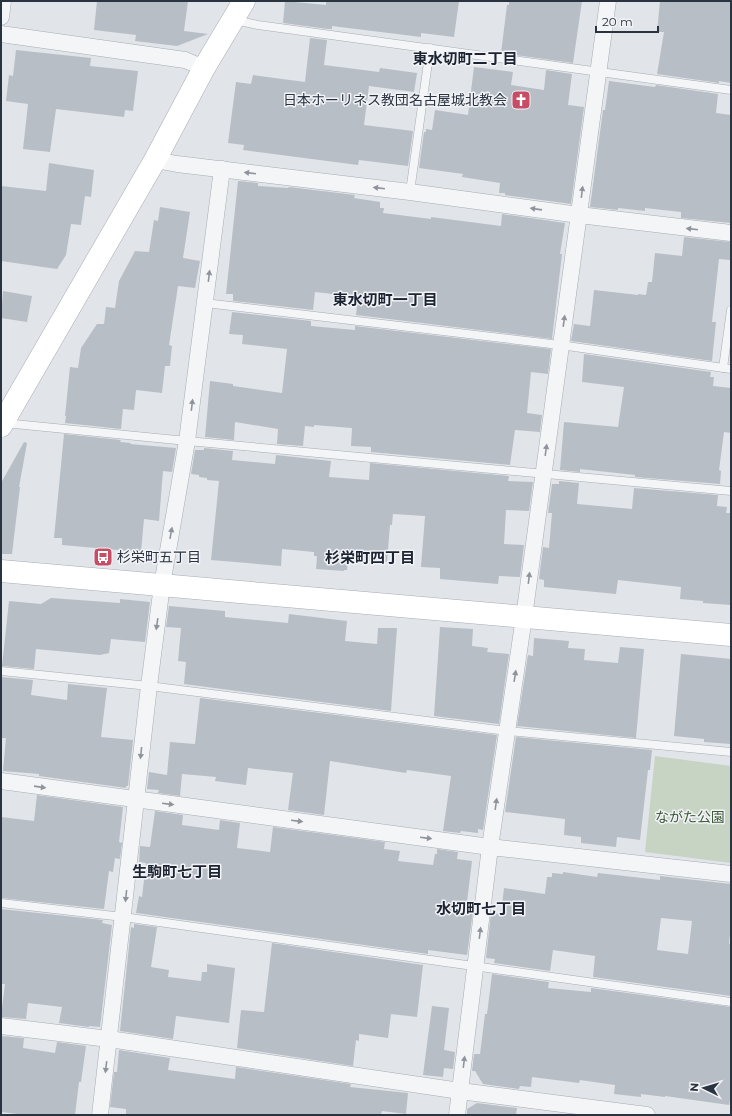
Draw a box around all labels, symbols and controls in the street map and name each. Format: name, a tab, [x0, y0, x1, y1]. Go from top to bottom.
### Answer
scale bar	[596, 8, 658, 34]
text: 20 m	[602, 14, 633, 29]
district label: 東水切町二丁目	[412, 49, 518, 68]
church icon: 日本ホーリネス教団名古屋城北教会	[510, 89, 532, 111]
place label: 日本ホーリネス教団名古屋城北教会	[283, 91, 507, 109]
one-way arrow	[244, 170, 256, 176]
one-way arrow	[373, 185, 385, 191]
one-way arrow	[579, 186, 585, 198]
one-way arrow	[529, 206, 542, 212]
one-way arrow	[686, 226, 698, 232]
one-way arrow	[205, 270, 212, 282]
district label: 東水切町一丁目	[332, 290, 438, 309]
one-way arrow	[561, 315, 567, 327]
one-way arrow	[189, 399, 195, 411]
one-way arrow	[543, 443, 549, 456]
one-way arrow	[169, 527, 175, 539]
bus stop icon: 杉栄町五丁目	[92, 546, 114, 568]
place label: 杉栄町五丁目	[117, 548, 201, 566]
district label: 杉栄町四丁目	[325, 548, 415, 567]
one-way arrow	[526, 572, 532, 584]
one-way arrow	[154, 618, 160, 630]
one-way arrow	[512, 670, 518, 682]
one-way arrow	[138, 747, 145, 759]
one-way arrow	[34, 784, 46, 790]
one-way arrow	[493, 798, 499, 811]
one-way arrow	[162, 801, 174, 808]
park label: ながた公園	[655, 808, 725, 826]
one-way arrow	[291, 818, 303, 824]
one-way arrow	[420, 835, 432, 841]
district label: 生駒町七丁目	[132, 862, 222, 881]
one-way arrow	[122, 890, 129, 902]
district label: 水切町七丁目	[436, 899, 526, 918]
one-way arrow	[476, 927, 483, 939]
one-way arrow	[460, 1056, 467, 1068]
one-way arrow	[103, 1061, 109, 1073]
north arrow	[684, 1068, 724, 1108]
text: N	[687, 1082, 701, 1092]

